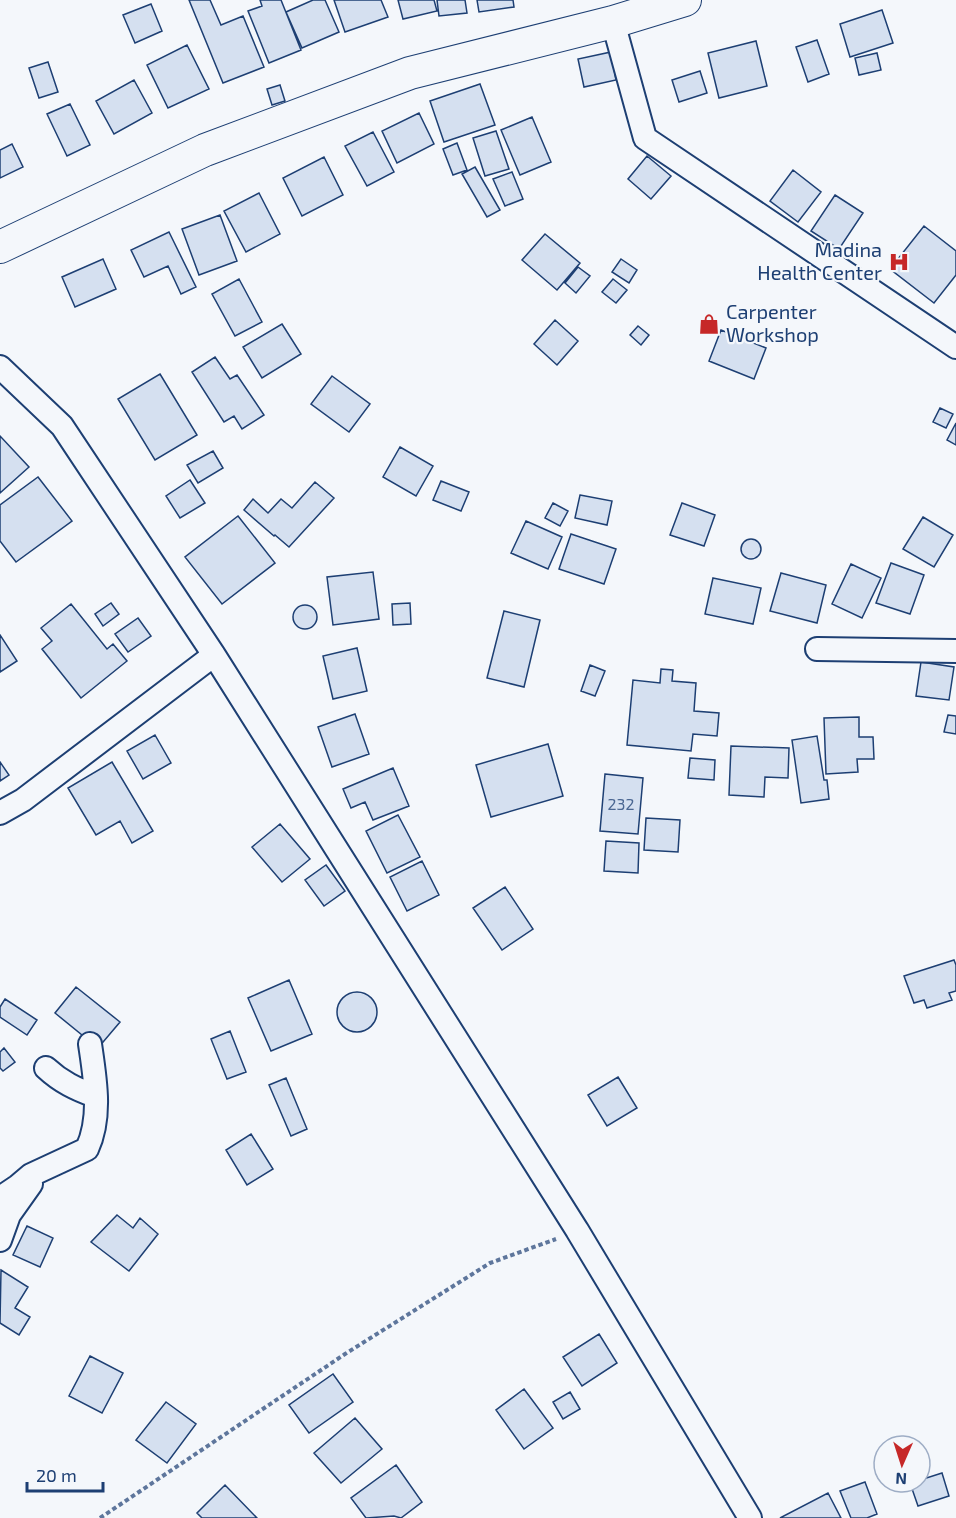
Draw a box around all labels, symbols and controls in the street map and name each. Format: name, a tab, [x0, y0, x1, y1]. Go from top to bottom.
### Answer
place label: Madina Health Center	[757, 237, 882, 284]
hospital icon: Madina Health Center	[887, 250, 911, 274]
place label: Carpenter Workshop	[726, 299, 819, 346]
shop icon: Carpenter Workshop	[697, 312, 721, 336]
house number: 232	[608, 794, 634, 813]
north arrow	[872, 1434, 932, 1494]
scale bar	[27, 1455, 104, 1493]
text: 20 m	[36, 1464, 77, 1486]
text: N	[895, 1470, 907, 1489]

